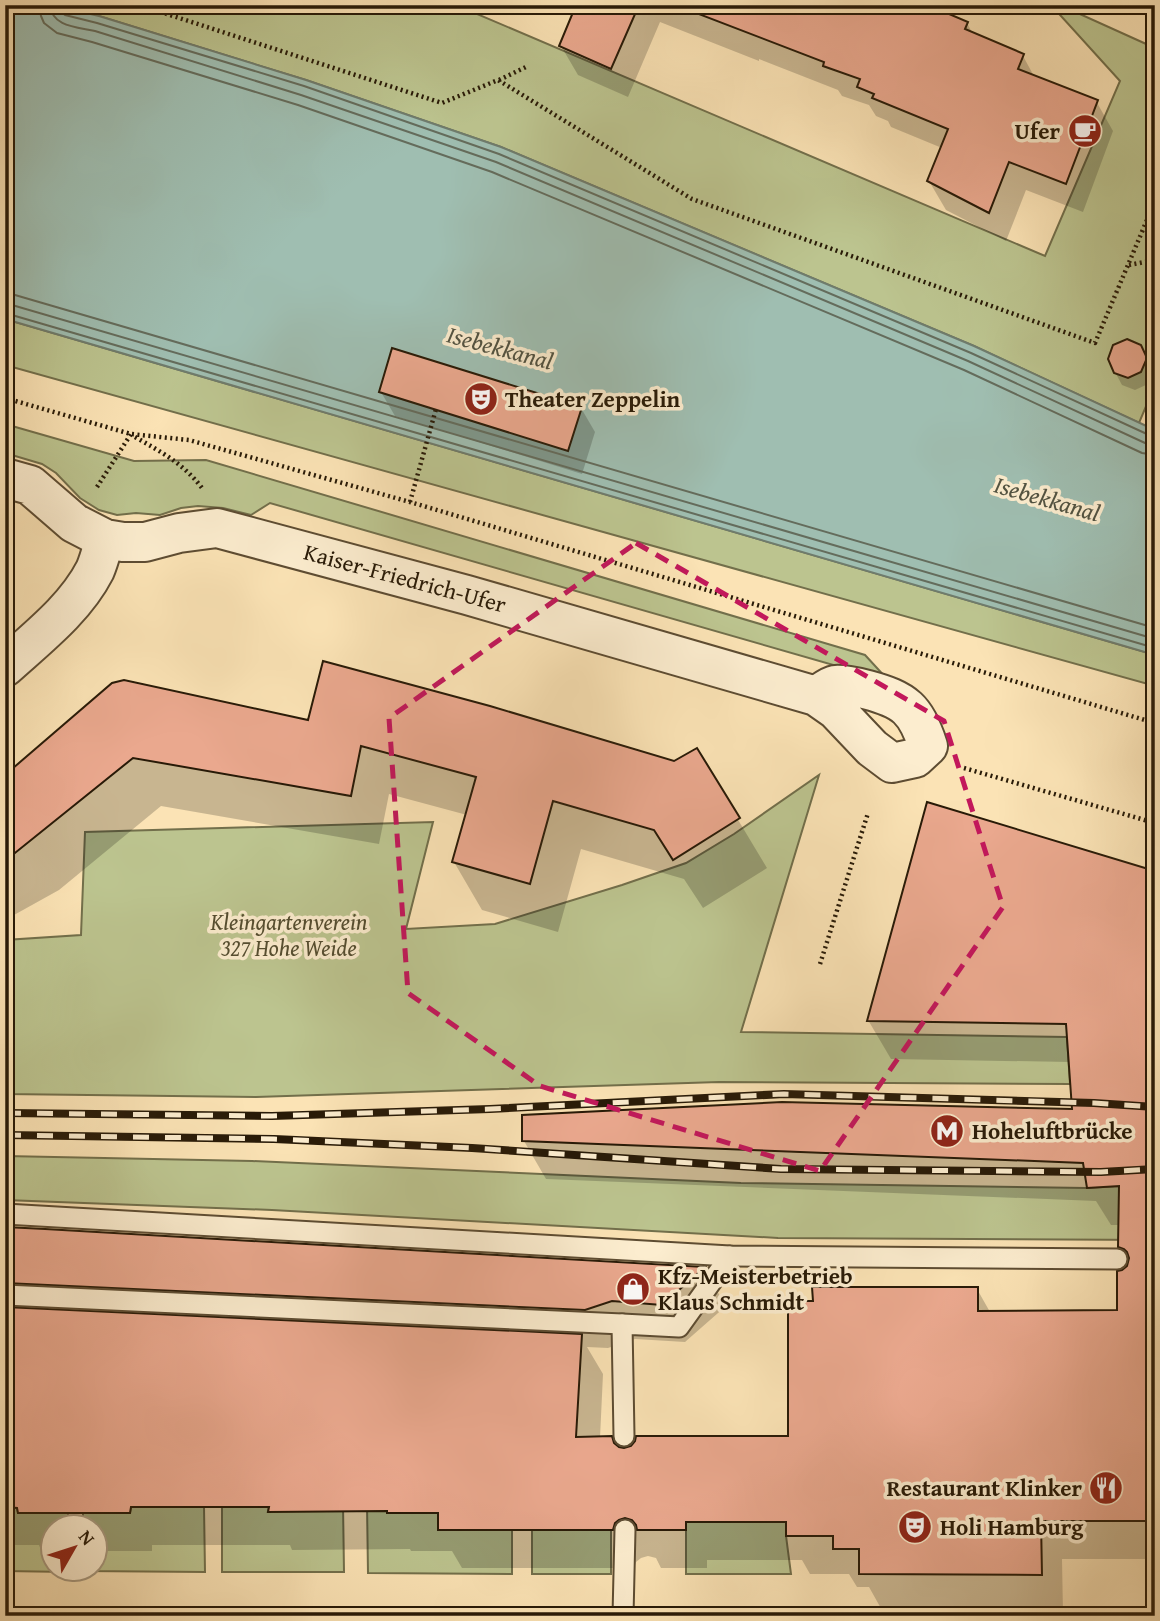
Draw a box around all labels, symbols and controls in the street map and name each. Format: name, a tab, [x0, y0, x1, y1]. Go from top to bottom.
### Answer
cafe icon: Ufer	[1066, 112, 1104, 150]
place label: Ufer	[1015, 114, 1060, 147]
water label: Isebekkanal	[443, 317, 557, 378]
theatre icon: Theater Zeppelin	[462, 380, 500, 418]
place label: Theater Zeppelin	[505, 382, 681, 415]
water label: Isebekkanal	[990, 467, 1104, 530]
street label: Kaiser-Friedrich-Ufer	[300, 535, 510, 620]
park label: Kleingartenverein 327 Hohe Weide	[210, 905, 368, 964]
metro station icon: Hoheluftbrücke	[928, 1112, 966, 1150]
place label: Hoheluftbrücke	[972, 1114, 1133, 1147]
place label: Kfz-Meisterbetrieb Klaus Schmidt	[658, 1259, 853, 1318]
shop icon: Kfz-Meisterbetrieb Klaus Schmidt	[614, 1270, 652, 1308]
restaurant icon: Restaurant Klinker	[1087, 1469, 1125, 1507]
place label: Restaurant Klinker	[887, 1471, 1082, 1504]
theatre icon: Holi Hamburg	[896, 1508, 934, 1546]
place label: Holi Hamburg	[940, 1510, 1084, 1543]
north arrow	[38, 1512, 108, 1582]
text: N	[72, 1524, 102, 1551]

